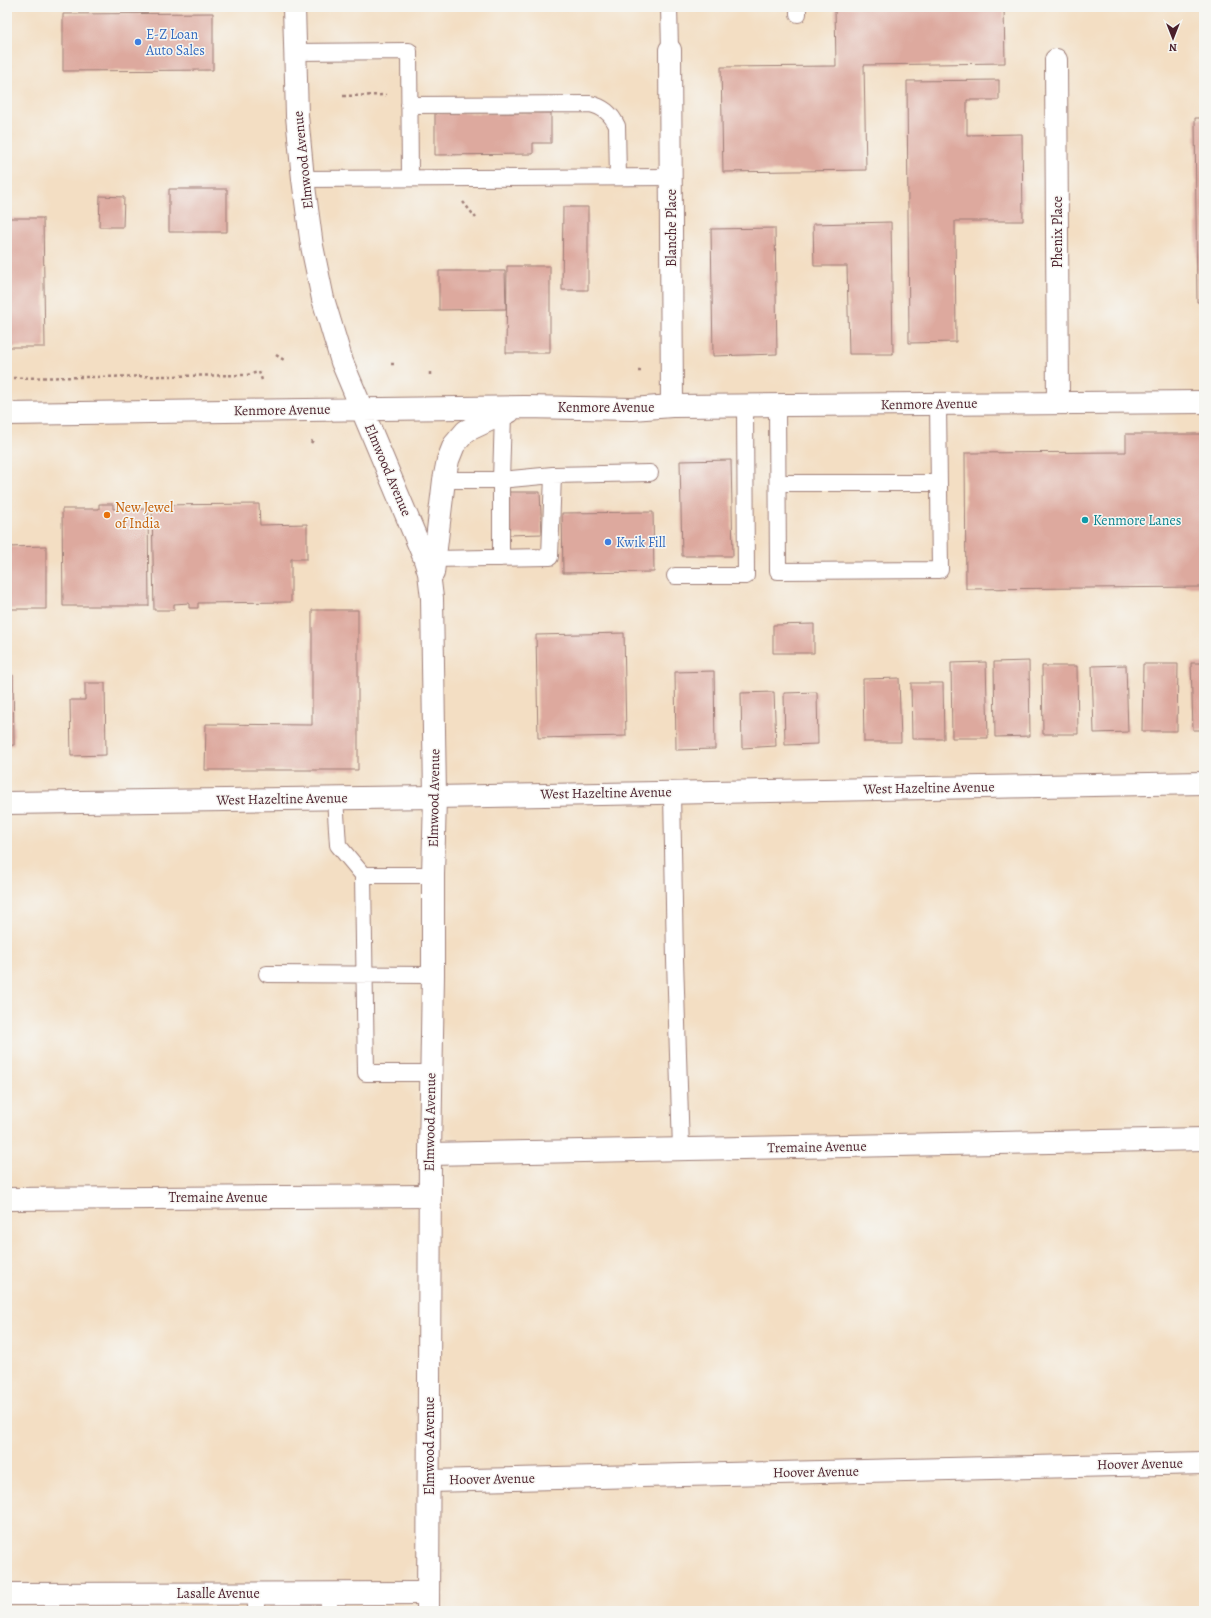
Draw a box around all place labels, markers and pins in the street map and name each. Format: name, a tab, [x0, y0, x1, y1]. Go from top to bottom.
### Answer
place label: E-Z Loan Auto Sales	[145, 25, 205, 60]
marker: E-Z Loan Auto Sales	[133, 37, 143, 47]
place label: New Jewel of India	[115, 498, 174, 533]
marker: New Jewel of India	[102, 510, 112, 520]
place label: Kenmore Lanes	[1093, 511, 1181, 530]
marker: Kenmore Lanes	[1080, 515, 1090, 525]
place label: Kwik Fill	[616, 533, 666, 552]
marker: Kwik Fill	[603, 537, 613, 547]

